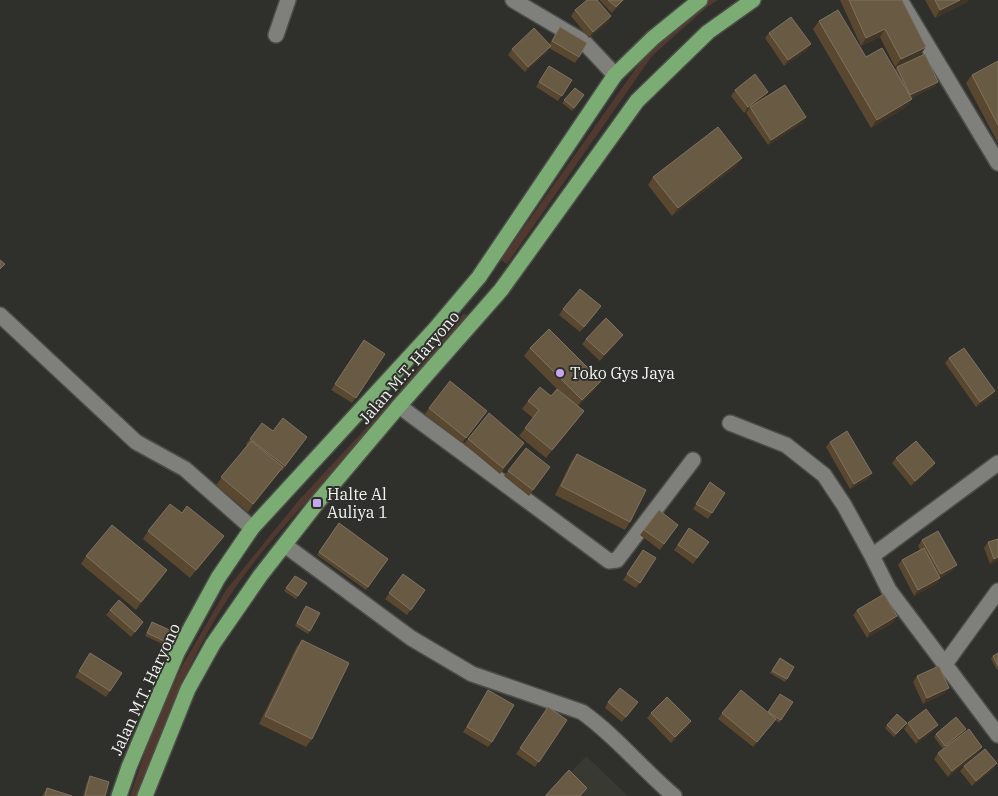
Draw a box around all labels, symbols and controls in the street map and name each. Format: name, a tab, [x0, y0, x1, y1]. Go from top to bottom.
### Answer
street label: Jalan M.T. Haryono	[355, 306, 463, 428]
place label: Toko Gys Jaya	[570, 363, 675, 383]
marker: Toko Gys Jaya	[554, 367, 566, 379]
place label: Halte Al Auliya 1	[327, 484, 388, 522]
marker: Halte Al Auliya 1	[311, 497, 323, 509]
street label: Jalan M.T. Haryono	[106, 620, 184, 758]

